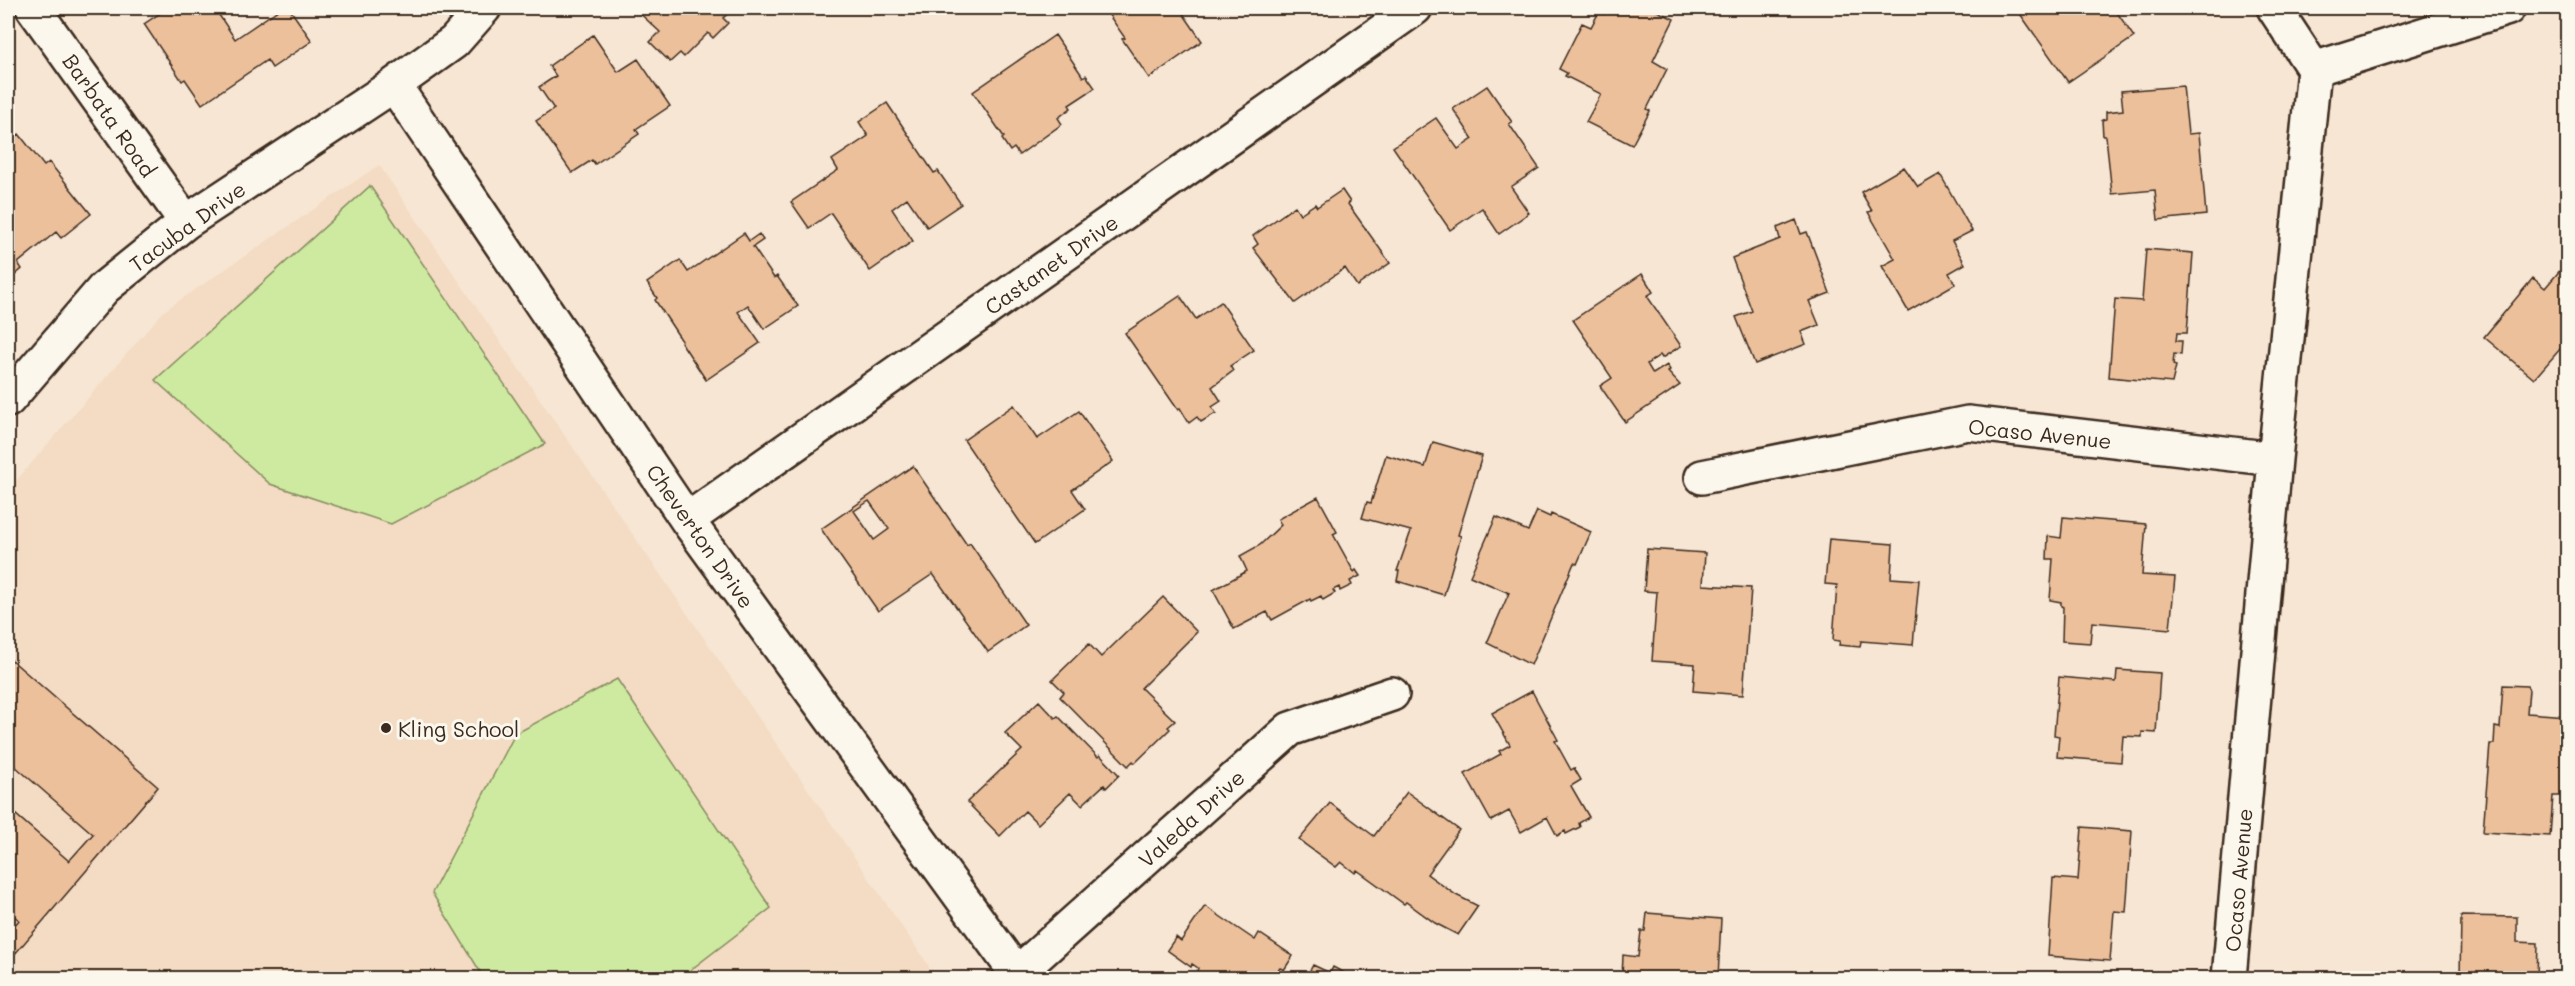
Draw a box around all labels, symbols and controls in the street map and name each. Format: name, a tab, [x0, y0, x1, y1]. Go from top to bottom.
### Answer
street label: Barbata Road	[58, 48, 162, 182]
street label: Tacuba Drive	[124, 175, 250, 277]
street label: Castanet Drive	[979, 208, 1123, 320]
street label: Ocaso Avenue	[1967, 412, 2113, 454]
street label: Cheverton Drive	[641, 459, 761, 613]
place label: Kling School	[398, 715, 519, 742]
marker: Kling School	[379, 721, 393, 735]
street label: Valeda Drive	[1132, 763, 1250, 873]
street label: Ocaso Avenue	[2218, 807, 2258, 953]

